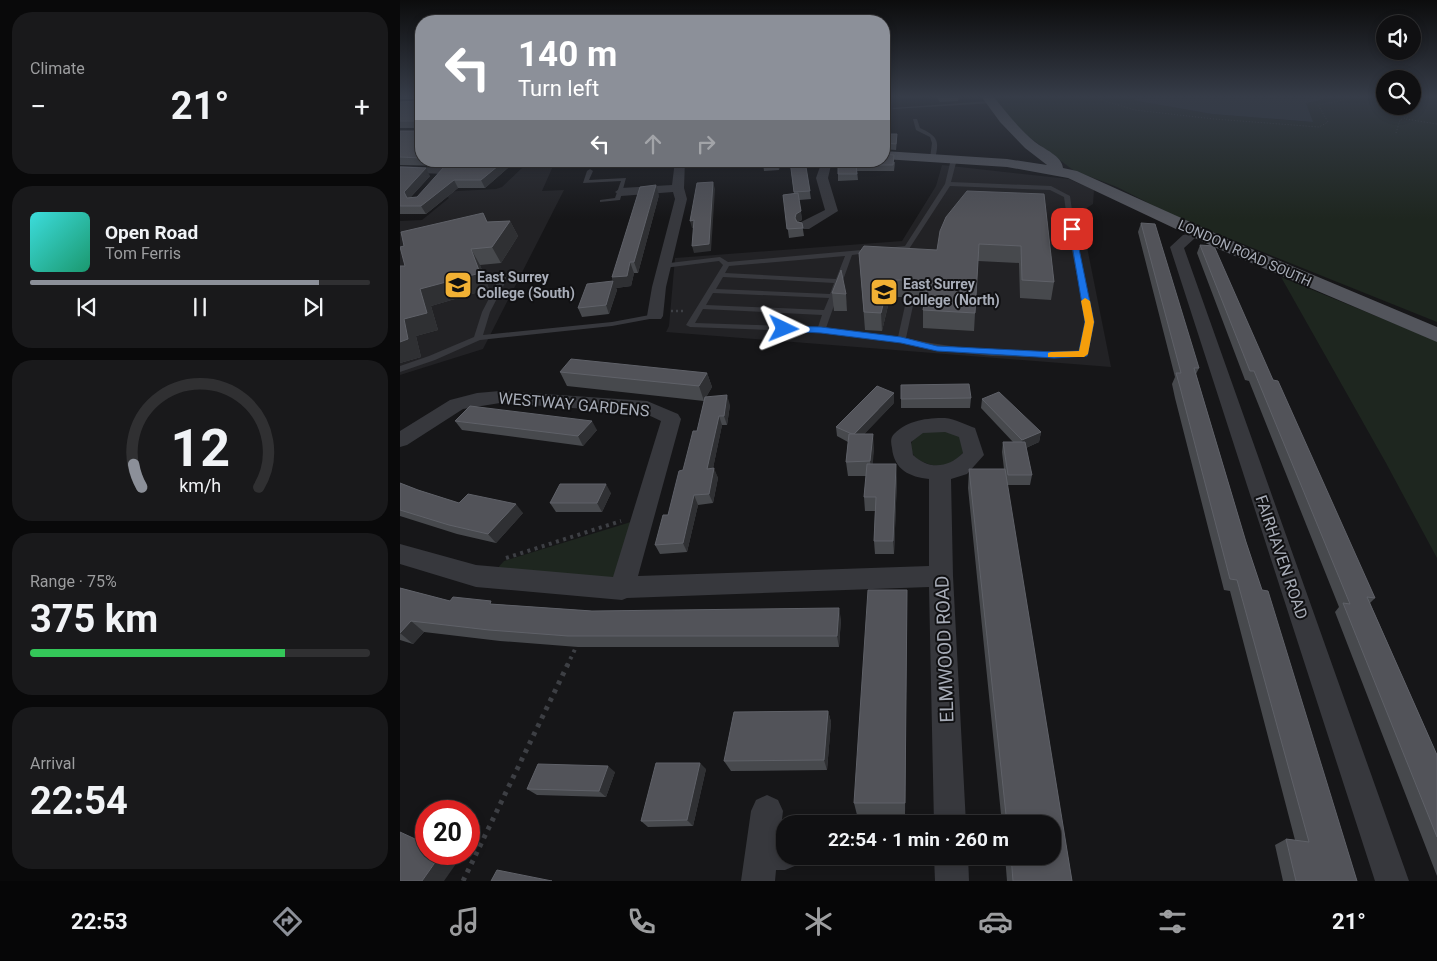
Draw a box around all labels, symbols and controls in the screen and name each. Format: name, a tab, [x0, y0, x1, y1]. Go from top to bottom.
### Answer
map controls	[1376, 15, 1421, 115]
button: sound	[1376, 15, 1421, 60]
text: 140 m	[518, 34, 617, 75]
icon: left	[435, 35, 500, 100]
text: Climate	[30, 59, 85, 78]
button: search	[1376, 70, 1421, 115]
text: Turn left	[518, 76, 599, 101]
text: 21°	[171, 84, 229, 128]
text: −	[30, 90, 46, 123]
text: +	[354, 90, 370, 123]
icon: left	[586, 130, 614, 158]
icon: ahead	[639, 130, 667, 158]
icon: right	[692, 130, 720, 158]
pin	[1051, 208, 1093, 250]
icon: arrive	[1058, 215, 1086, 243]
street label: LONDON ROAD SOUTH	[1176, 216, 1314, 290]
text: Open Road	[105, 221, 198, 244]
text: Tom Ferris	[105, 244, 181, 263]
place label: East Surrey College (South)	[477, 269, 575, 302]
school or university icon: East Surrey College (South)	[443, 270, 473, 300]
place label: East Surrey College (North)	[903, 276, 1000, 309]
school or university icon: East Surrey College (North)	[869, 277, 899, 307]
icon: previous	[73, 293, 101, 321]
icon: pause	[186, 293, 214, 321]
icon: next	[299, 293, 327, 321]
position arrow	[757, 302, 809, 354]
street label: WESTWAY GARDENS	[498, 388, 650, 421]
text: 12	[170, 418, 230, 479]
text: km/h	[179, 475, 221, 496]
street label: FAIRHAVEN ROAD	[1251, 493, 1312, 622]
text: Range · 75%	[30, 572, 117, 591]
street label: ELMWOOD ROAD	[930, 575, 959, 723]
text: 375 km	[30, 597, 158, 641]
text: Arrival	[30, 754, 75, 773]
text: 22:54	[30, 779, 128, 823]
speed limit sign: 20	[415, 800, 480, 865]
text: 22:54 · 1 min · 260 m	[828, 828, 1009, 851]
icon: directions	[270, 904, 305, 939]
icon: music	[447, 904, 482, 939]
icon: phone	[624, 904, 659, 939]
icon: climate	[801, 904, 836, 939]
icon: car	[978, 904, 1013, 939]
icon: filters	[1155, 904, 1190, 939]
text: 22:53	[71, 909, 128, 934]
text: 21°	[1332, 909, 1366, 934]

